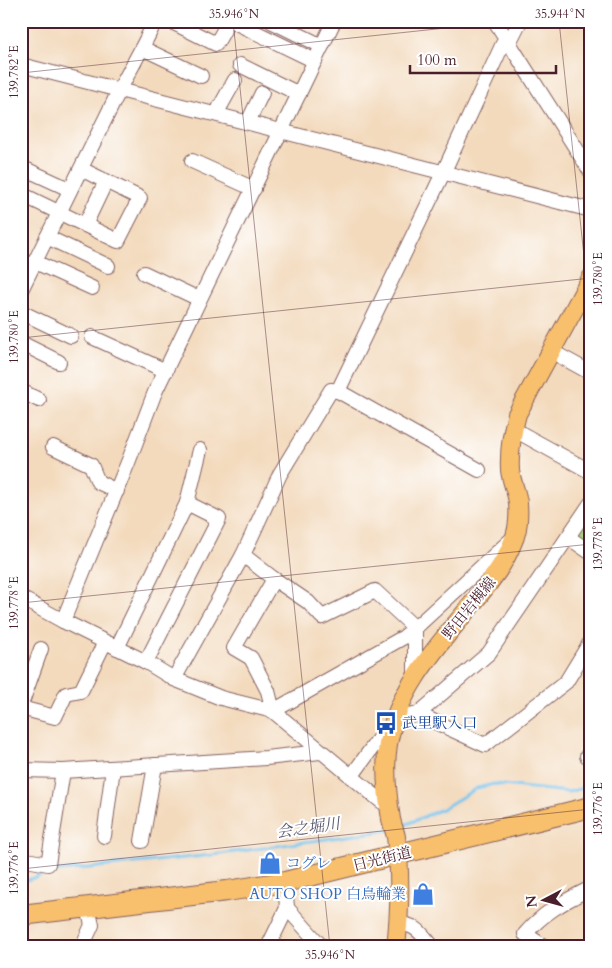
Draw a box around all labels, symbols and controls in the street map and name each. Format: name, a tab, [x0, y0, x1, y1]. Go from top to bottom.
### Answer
text: 35.946°N	[209, 6, 260, 22]
text: 35.944°N	[535, 6, 586, 22]
scale bar	[410, 42, 556, 74]
text: 139.782°E	[6, 45, 22, 99]
text: 100 m	[417, 50, 457, 70]
text: 139.780°E	[590, 252, 606, 306]
text: 139.780°E	[6, 310, 22, 364]
text: 139.778°E	[590, 517, 606, 571]
street label: 野田岩槻線	[438, 573, 500, 643]
text: 139.778°E	[6, 576, 22, 630]
bus stop icon: 武里駅入口	[373, 710, 399, 736]
place label: 武里駅入口	[402, 713, 477, 733]
text: 139.776°E	[590, 782, 606, 836]
water label: 会之堀川	[275, 812, 343, 843]
text: 139.776°E	[6, 841, 22, 895]
street label: 日光街道	[350, 842, 414, 876]
shop icon: コグレ	[257, 850, 283, 876]
place label: コグレ	[286, 853, 331, 873]
north arrow	[520, 876, 570, 926]
shop icon: AUTO SHOP 白鳥輪業	[410, 881, 436, 907]
place label: AUTO SHOP 白鳥輪業	[249, 884, 406, 904]
text: N	[521, 894, 542, 908]
text: 35.946°N	[305, 947, 356, 963]

